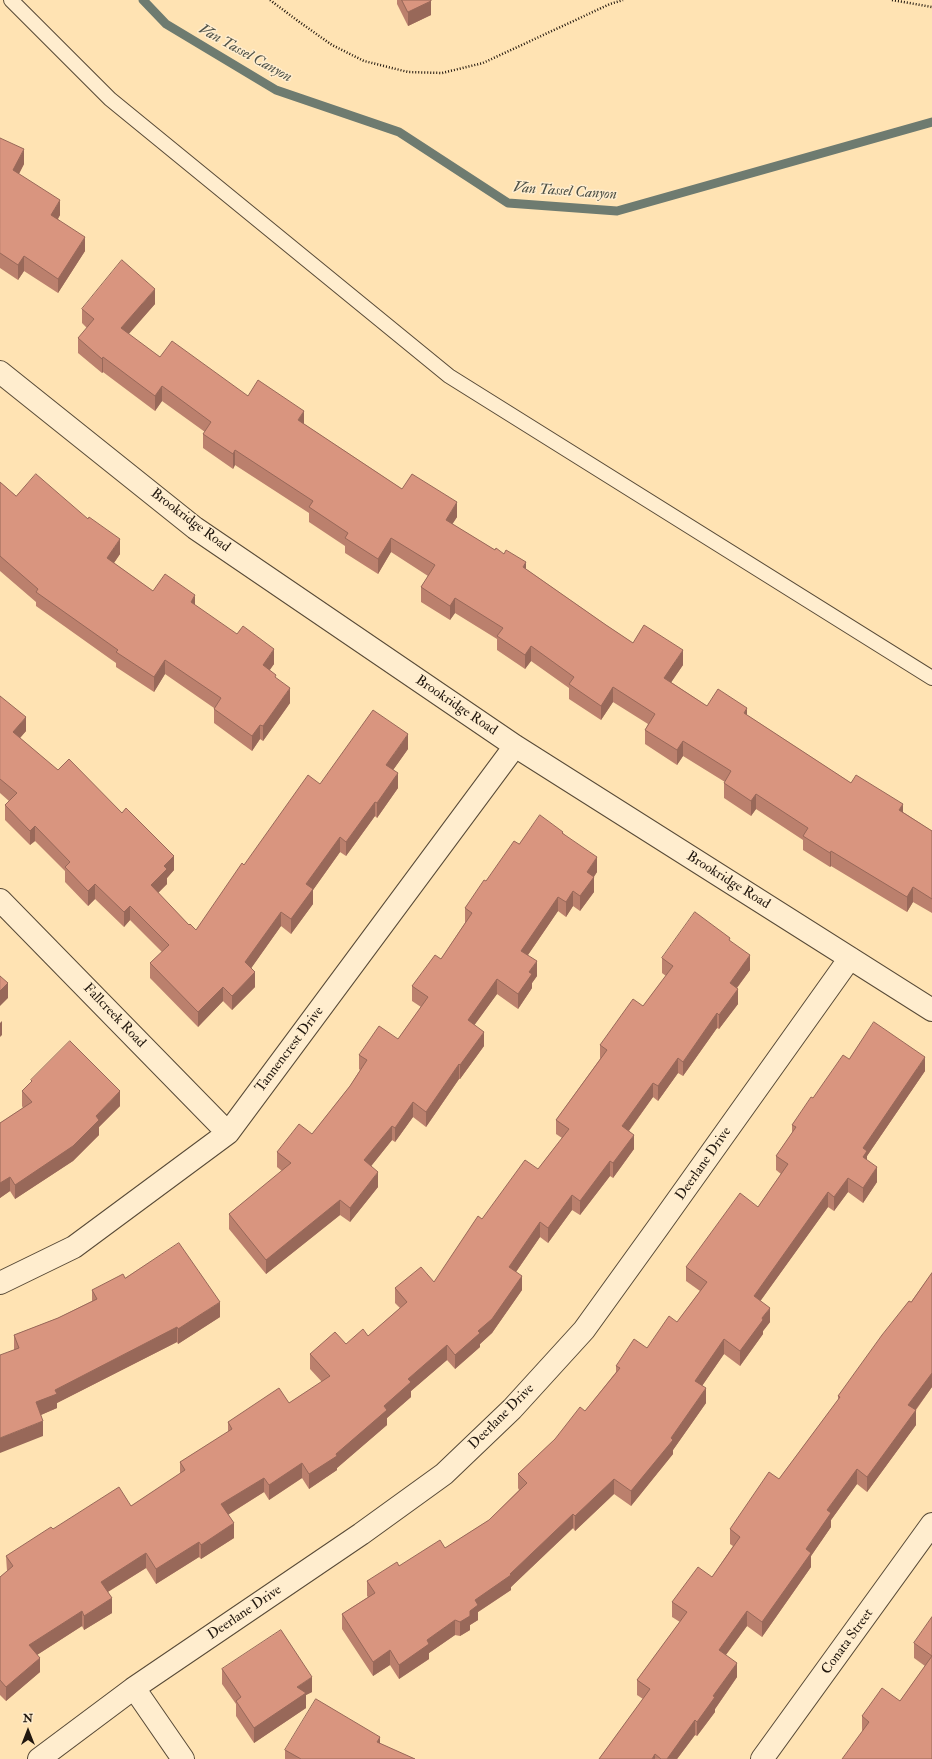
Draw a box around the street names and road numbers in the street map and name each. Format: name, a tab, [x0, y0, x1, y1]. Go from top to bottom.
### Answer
street label: Brookridge Road	[147, 486, 233, 556]
street label: Brookridge Road	[412, 672, 500, 740]
street label: Brookridge Road	[683, 849, 773, 913]
street label: Fallcreek Road	[79, 980, 149, 1052]
street label: Tannencrest Drive	[252, 1004, 328, 1096]
street label: Deerlane Drive	[673, 1124, 735, 1204]
street label: Deerlane Drive	[466, 1381, 538, 1453]
street label: Deerlane Drive	[205, 1582, 285, 1644]
street label: Conata Street	[819, 1606, 877, 1678]

